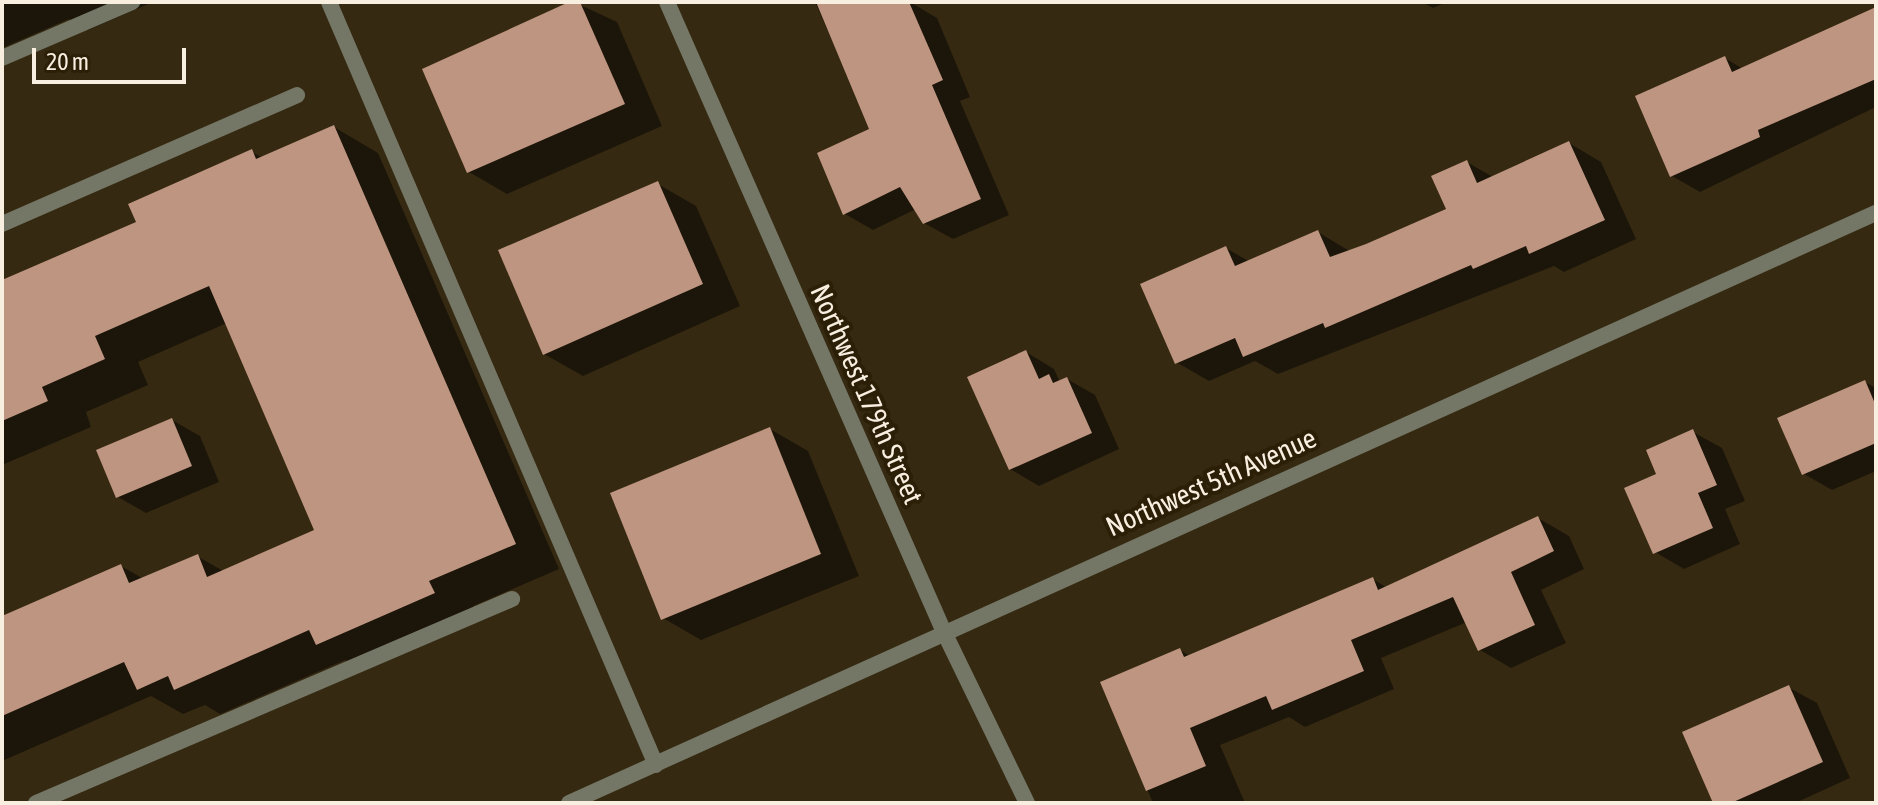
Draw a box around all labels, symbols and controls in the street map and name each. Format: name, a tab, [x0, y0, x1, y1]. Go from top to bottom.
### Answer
scale bar	[36, 32, 190, 82]
text: 20 m	[46, 48, 89, 75]
street label: Northwest 179th Street	[804, 279, 930, 509]
street label: Northwest 5th Avenue	[1101, 421, 1321, 543]

